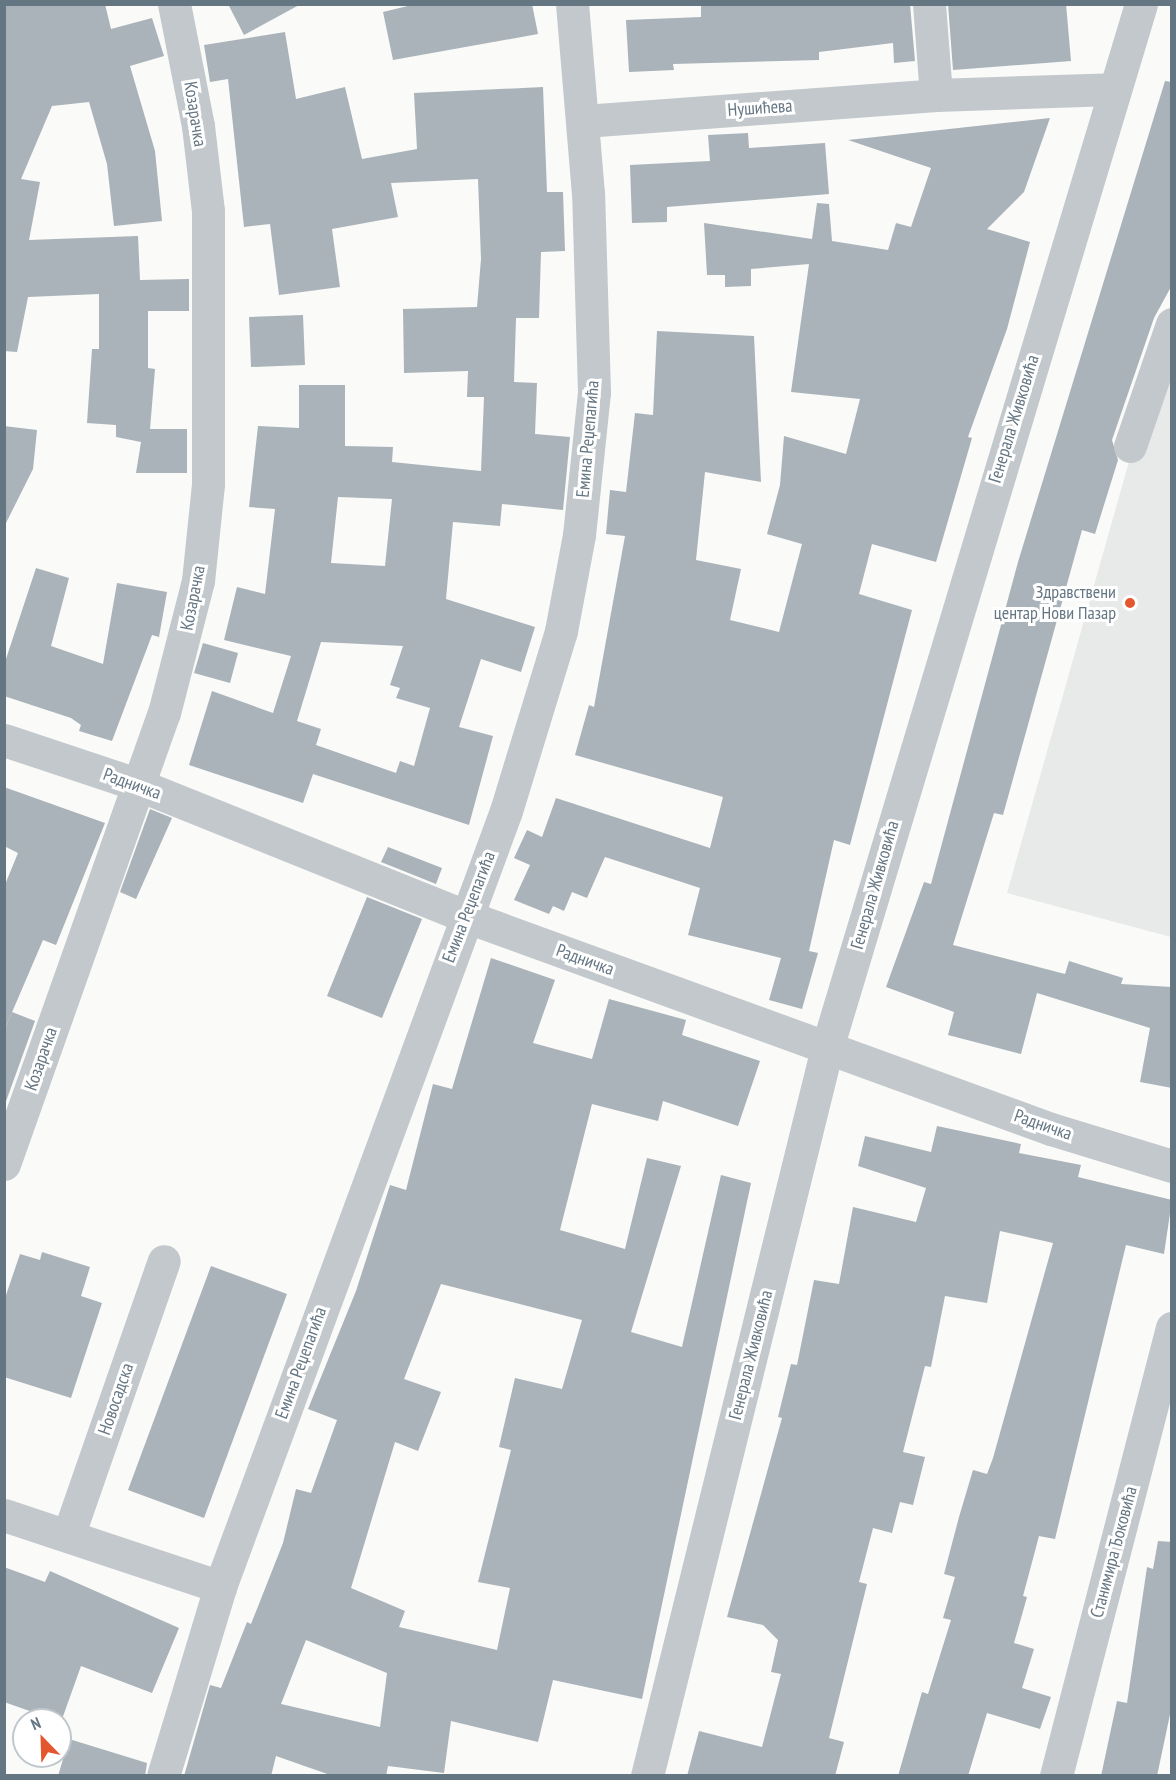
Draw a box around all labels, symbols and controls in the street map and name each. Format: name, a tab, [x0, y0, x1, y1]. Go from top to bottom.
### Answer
street label: Козарачка	[179, 80, 211, 148]
street label: Нушићева	[727, 95, 793, 121]
street label: Генерала Живковића	[984, 352, 1044, 486]
street label: Емина Реџепагића	[572, 380, 604, 498]
street label: Козарачка	[176, 564, 210, 632]
place label: Здравствени центар Нови Пазар	[994, 582, 1116, 624]
marker: Здравствени центар Нови Пазар	[1121, 594, 1139, 612]
street label: Радничка	[100, 764, 164, 804]
street label: Генерала Живковића	[846, 818, 904, 952]
street label: Емина Реџепагића	[438, 848, 500, 966]
street label: Радничка	[553, 940, 617, 980]
street label: Козарачка	[20, 1024, 62, 1094]
street label: Радничка	[1011, 1105, 1075, 1145]
street label: Генерала Живковића	[724, 1288, 778, 1422]
street label: Емина Реџепагића	[271, 1304, 331, 1422]
street label: Новосадска	[94, 1360, 138, 1438]
street label: Станимира Ђоковића	[1086, 1484, 1142, 1620]
north arrow	[12, 1708, 72, 1768]
text: N	[28, 1712, 44, 1734]

